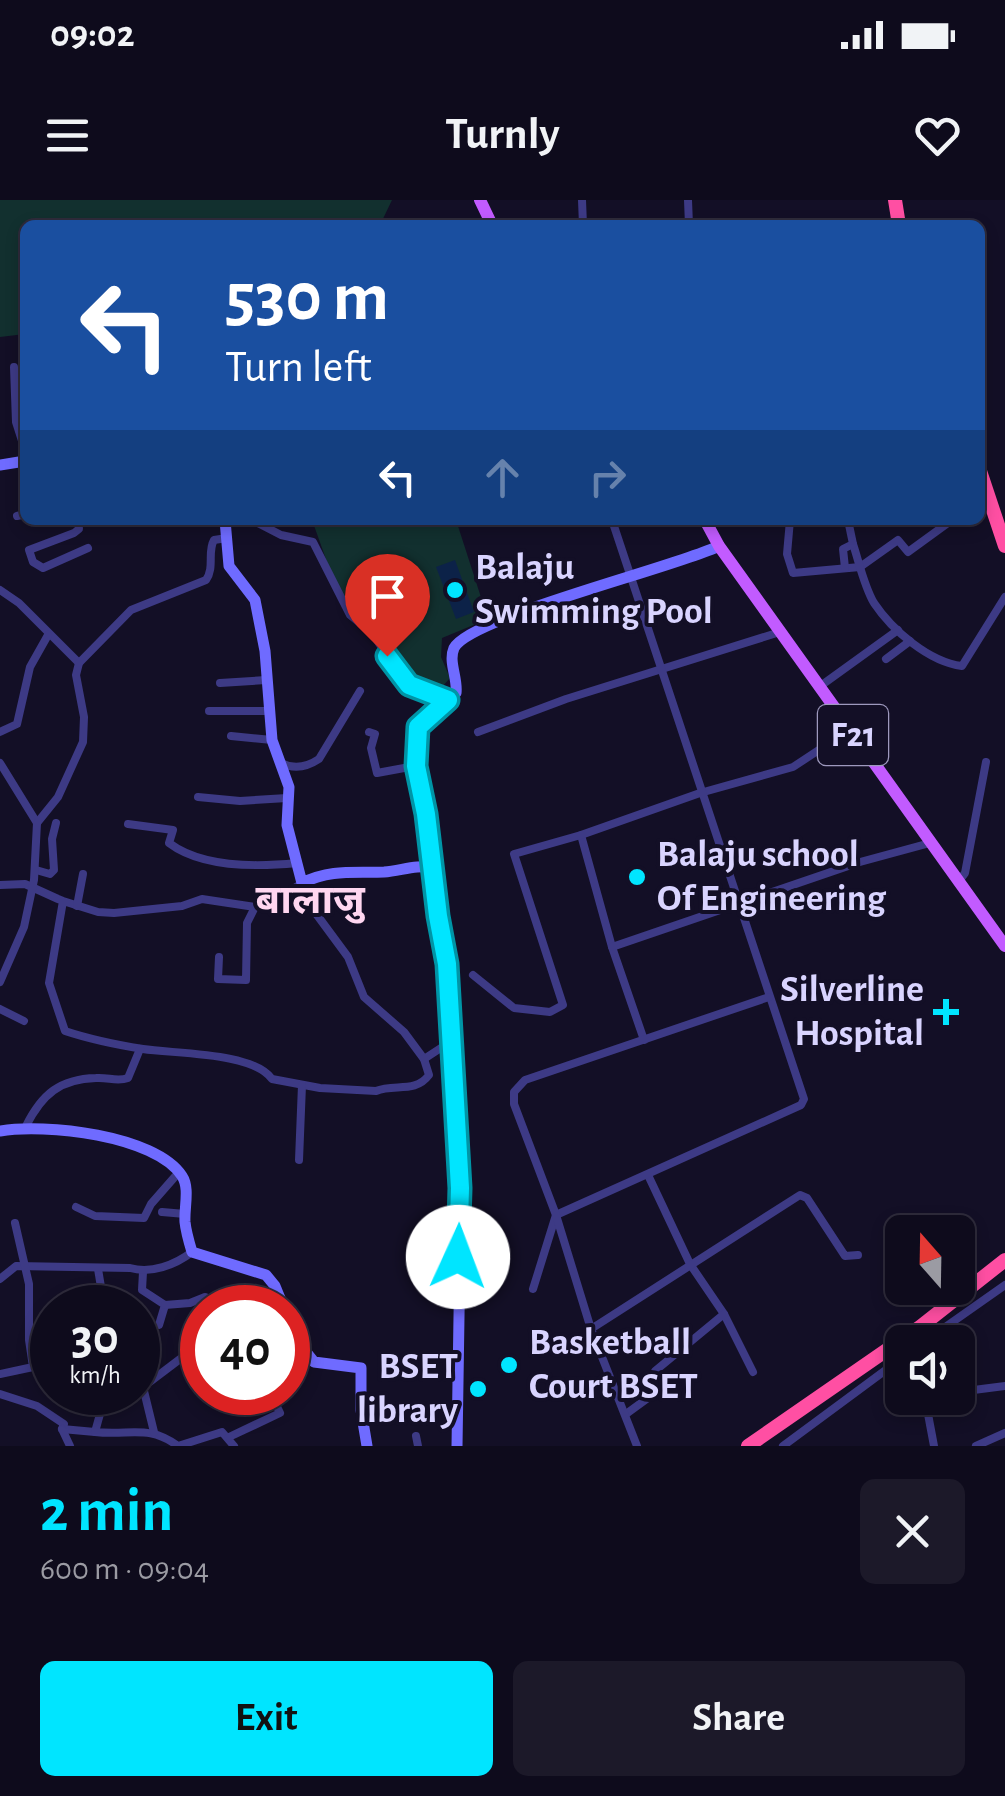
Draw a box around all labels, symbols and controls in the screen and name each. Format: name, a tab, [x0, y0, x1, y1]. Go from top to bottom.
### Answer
text: 09:02	[50, 16, 135, 54]
icon: menu	[40, 108, 95, 163]
icon: heart	[910, 108, 965, 163]
text: Turnly	[445, 112, 560, 157]
icon: left	[60, 260, 190, 390]
text: 530 m	[225, 263, 389, 333]
text: Turn left	[225, 345, 372, 390]
icon: left	[370, 450, 425, 505]
icon: ahead	[475, 450, 530, 505]
icon: right	[580, 450, 635, 505]
place label: Balaju Swimming Pool	[475, 549, 713, 631]
pin	[345, 554, 430, 657]
icon: arrive	[360, 569, 415, 624]
marker: Balaju Swimming Pool	[444, 579, 466, 601]
road number: F21	[818, 705, 888, 765]
place label: Balaju school Of Engineering	[657, 836, 887, 918]
marker: Balaju school Of Engineering	[626, 866, 648, 888]
district label: बालाजु	[255, 881, 366, 924]
place label: Silverline Hospital	[780, 971, 924, 1053]
marker: Silverline Hospital	[933, 999, 959, 1025]
position arrow	[406, 1205, 510, 1309]
north arrow	[885, 1215, 975, 1305]
map controls	[885, 1215, 975, 1415]
speed limit sign: 40	[180, 1285, 310, 1415]
text: 30	[71, 1313, 119, 1363]
place label: Basketball Court BSET	[529, 1324, 698, 1406]
button: sound	[885, 1325, 975, 1415]
place label: BSET library	[357, 1348, 458, 1430]
marker: Basketball Court BSET	[498, 1354, 520, 1376]
text: km/h	[69, 1363, 121, 1388]
marker: BSET library	[467, 1378, 489, 1400]
button: close	[860, 1479, 965, 1584]
text: 2 min	[40, 1482, 173, 1542]
text: 600 m · 09:04	[40, 1553, 209, 1585]
button: Exit	[40, 1661, 493, 1776]
button: Share	[513, 1661, 965, 1776]

